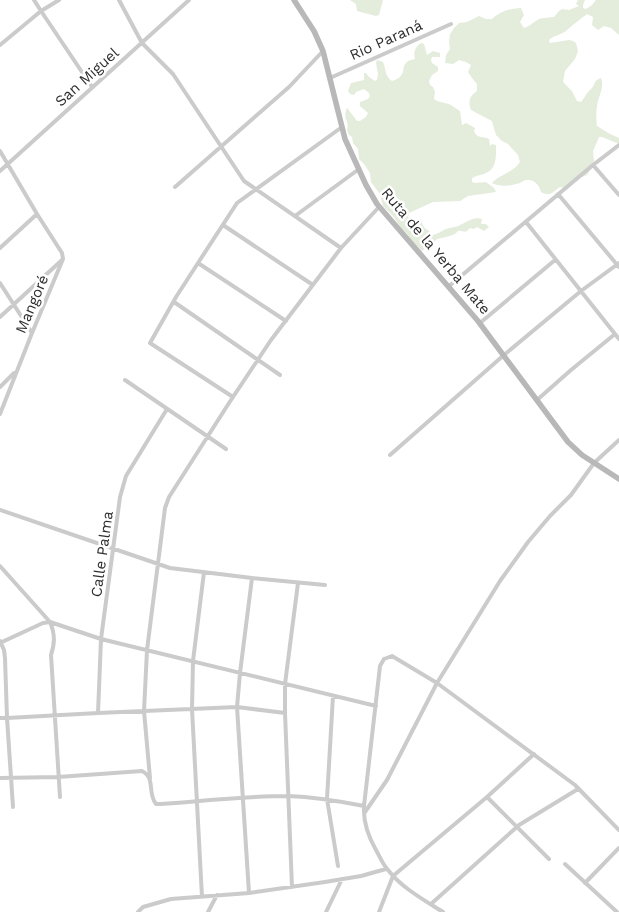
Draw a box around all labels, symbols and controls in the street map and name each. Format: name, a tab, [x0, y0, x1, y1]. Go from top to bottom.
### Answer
street label: Rio Paraná	[347, 16, 426, 64]
street label: San Miguel	[51, 43, 123, 110]
street label: Ruta de la Yerba Mate	[378, 184, 494, 318]
street label: Mangoré	[12, 272, 52, 336]
street label: Calle Palma	[87, 509, 117, 598]

